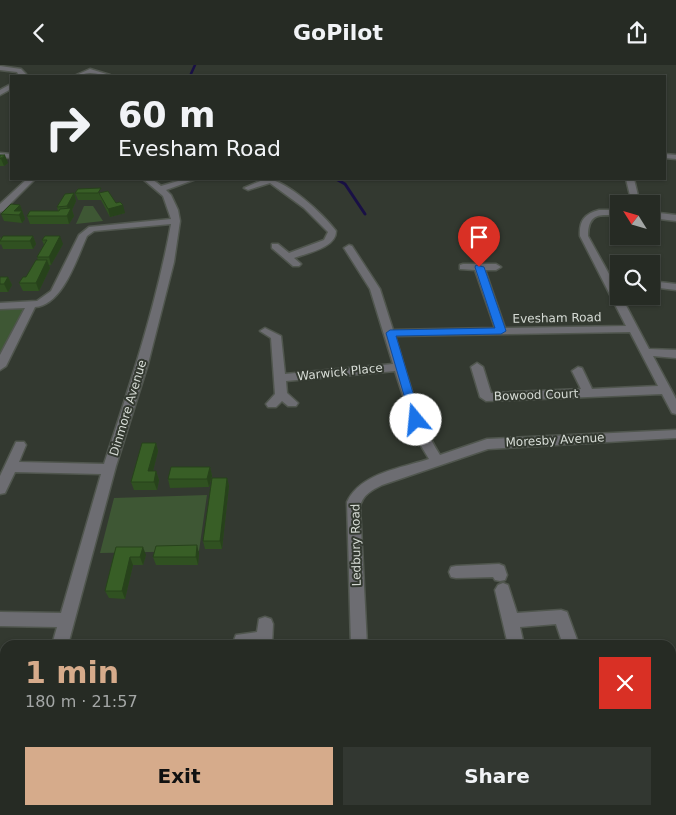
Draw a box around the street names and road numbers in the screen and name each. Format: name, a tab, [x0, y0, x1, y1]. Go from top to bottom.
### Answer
street label: Evesham Road	[512, 310, 602, 326]
street label: Dinmore Avenue	[107, 358, 149, 458]
street label: Warwick Place	[297, 361, 383, 383]
street label: Bowood Court	[494, 387, 579, 403]
street label: Moresby Avenue	[505, 430, 605, 450]
street label: Ledbury Road	[348, 504, 364, 586]

